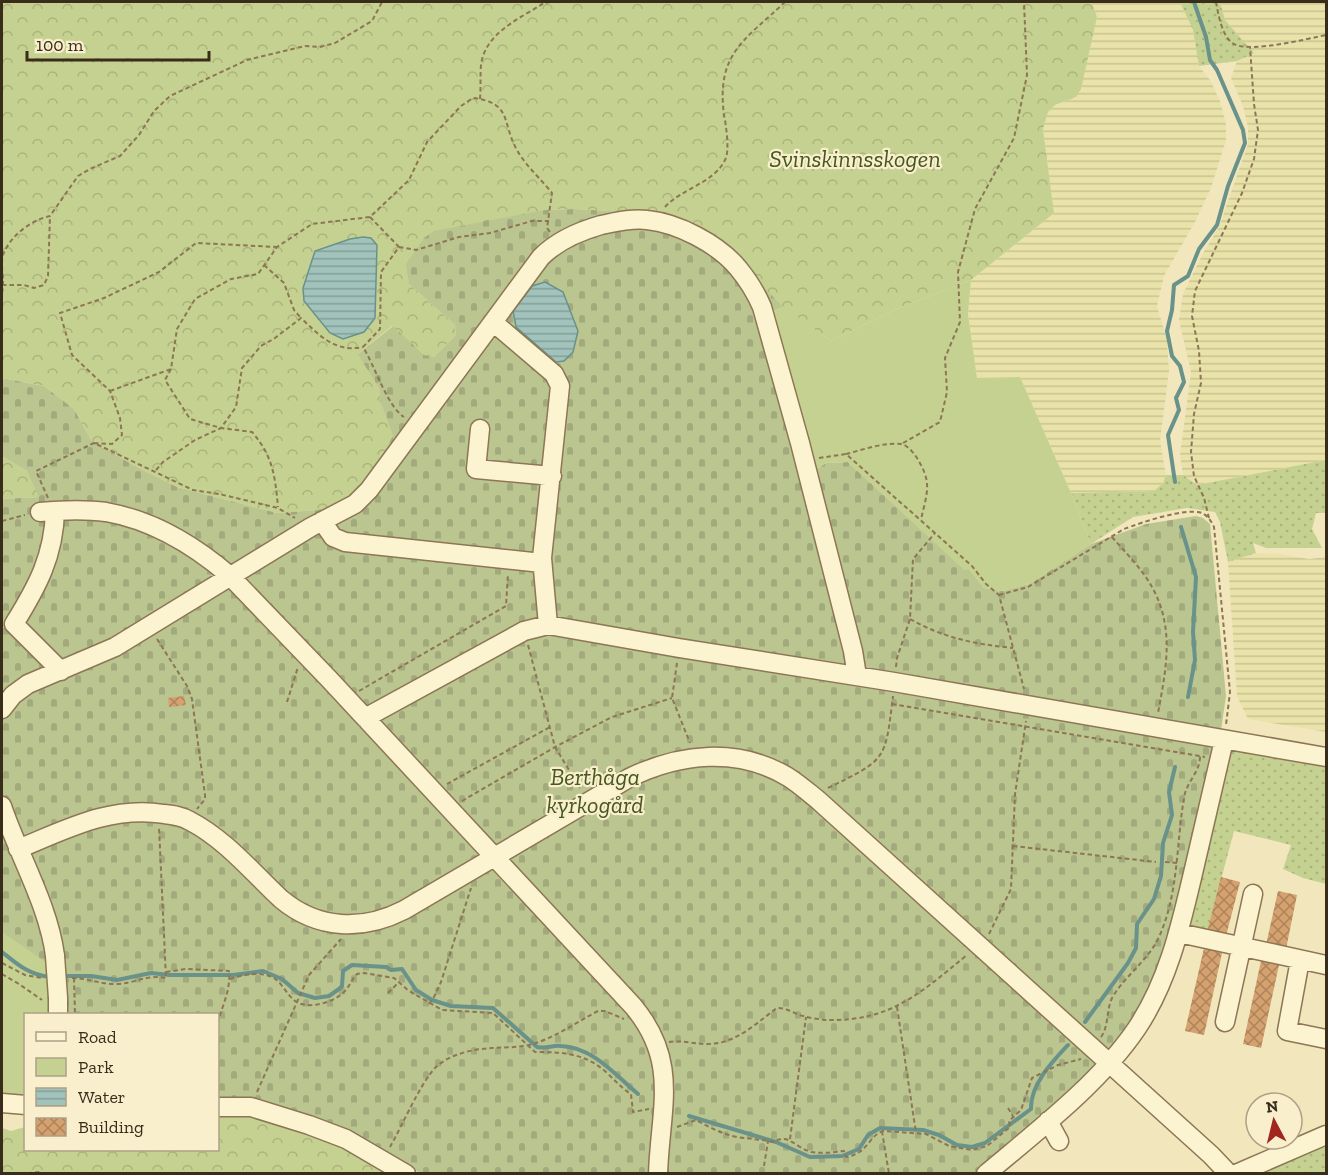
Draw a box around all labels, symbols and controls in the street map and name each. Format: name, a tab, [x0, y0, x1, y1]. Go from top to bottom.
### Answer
scale bar	[27, 24, 208, 62]
text: 100 m	[36, 34, 84, 56]
park label: Svinskinnsskogen	[769, 144, 941, 173]
park label: Berthåga kyrkogård	[547, 762, 643, 819]
legend	[24, 1013, 219, 1151]
text: Road	[78, 1026, 117, 1048]
text: Park	[78, 1056, 114, 1078]
text: Water	[78, 1086, 125, 1108]
north arrow	[1244, 1091, 1304, 1151]
text: N	[1265, 1096, 1279, 1117]
text: Building	[78, 1116, 144, 1138]

